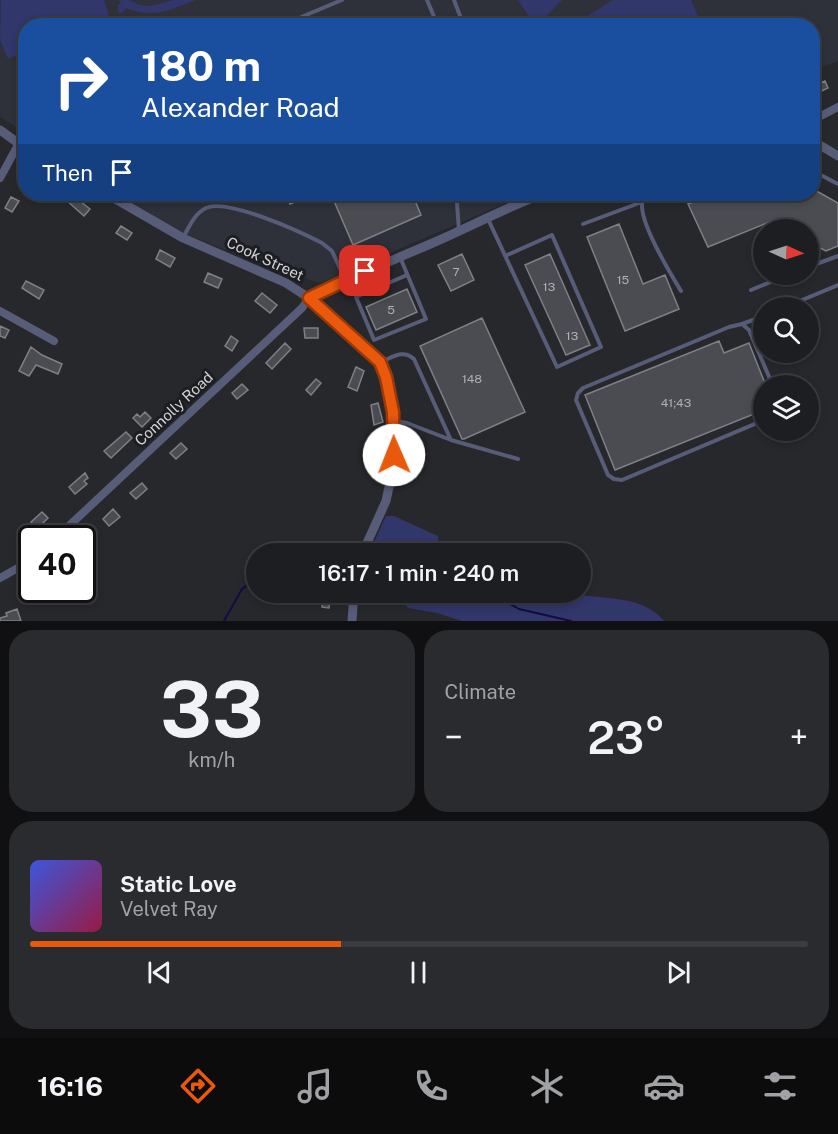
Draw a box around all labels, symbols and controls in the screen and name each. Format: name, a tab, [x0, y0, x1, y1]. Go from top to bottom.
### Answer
text: 180 m	[141, 41, 261, 90]
icon: right	[42, 42, 120, 120]
text: Alexander Road	[141, 91, 340, 123]
icon: arrive	[105, 156, 138, 189]
text: Then	[42, 160, 93, 186]
north arrow	[753, 219, 819, 285]
map controls	[753, 219, 819, 441]
street label: Cook Street	[224, 233, 307, 284]
pin	[339, 245, 390, 296]
icon: arrive	[348, 254, 381, 287]
house number: 7	[452, 265, 460, 279]
house number: 15	[617, 273, 630, 287]
house number: 13	[543, 280, 555, 294]
button: search	[753, 297, 819, 363]
house number: 5	[387, 303, 395, 317]
house number: 13	[566, 329, 578, 343]
street label: Connolly Road	[131, 368, 216, 449]
house number: 148	[462, 372, 482, 386]
button: layers	[753, 375, 819, 441]
house number: 41;43	[661, 396, 691, 410]
position arrow	[362, 423, 426, 487]
speed limit sign: 40	[18, 525, 96, 603]
text: 16:17 · 1 min · 240 m	[318, 560, 519, 586]
text: 33	[160, 663, 264, 755]
text: Climate	[445, 680, 516, 704]
text: 23°	[587, 711, 665, 764]
text: −	[445, 718, 463, 756]
text: +	[790, 718, 808, 756]
text: km/h	[188, 748, 235, 772]
text: Static Love	[120, 871, 237, 897]
text: Velvet Ray	[120, 897, 218, 921]
icon: previous	[143, 956, 176, 989]
icon: pause	[402, 956, 435, 989]
icon: next	[662, 956, 695, 989]
icon: directions	[177, 1065, 219, 1107]
icon: music	[294, 1065, 336, 1107]
icon: phone	[410, 1065, 452, 1107]
icon: climate	[526, 1065, 568, 1107]
icon: car	[643, 1065, 685, 1107]
icon: filters	[759, 1065, 801, 1107]
text: 16:16	[37, 1070, 103, 1102]

